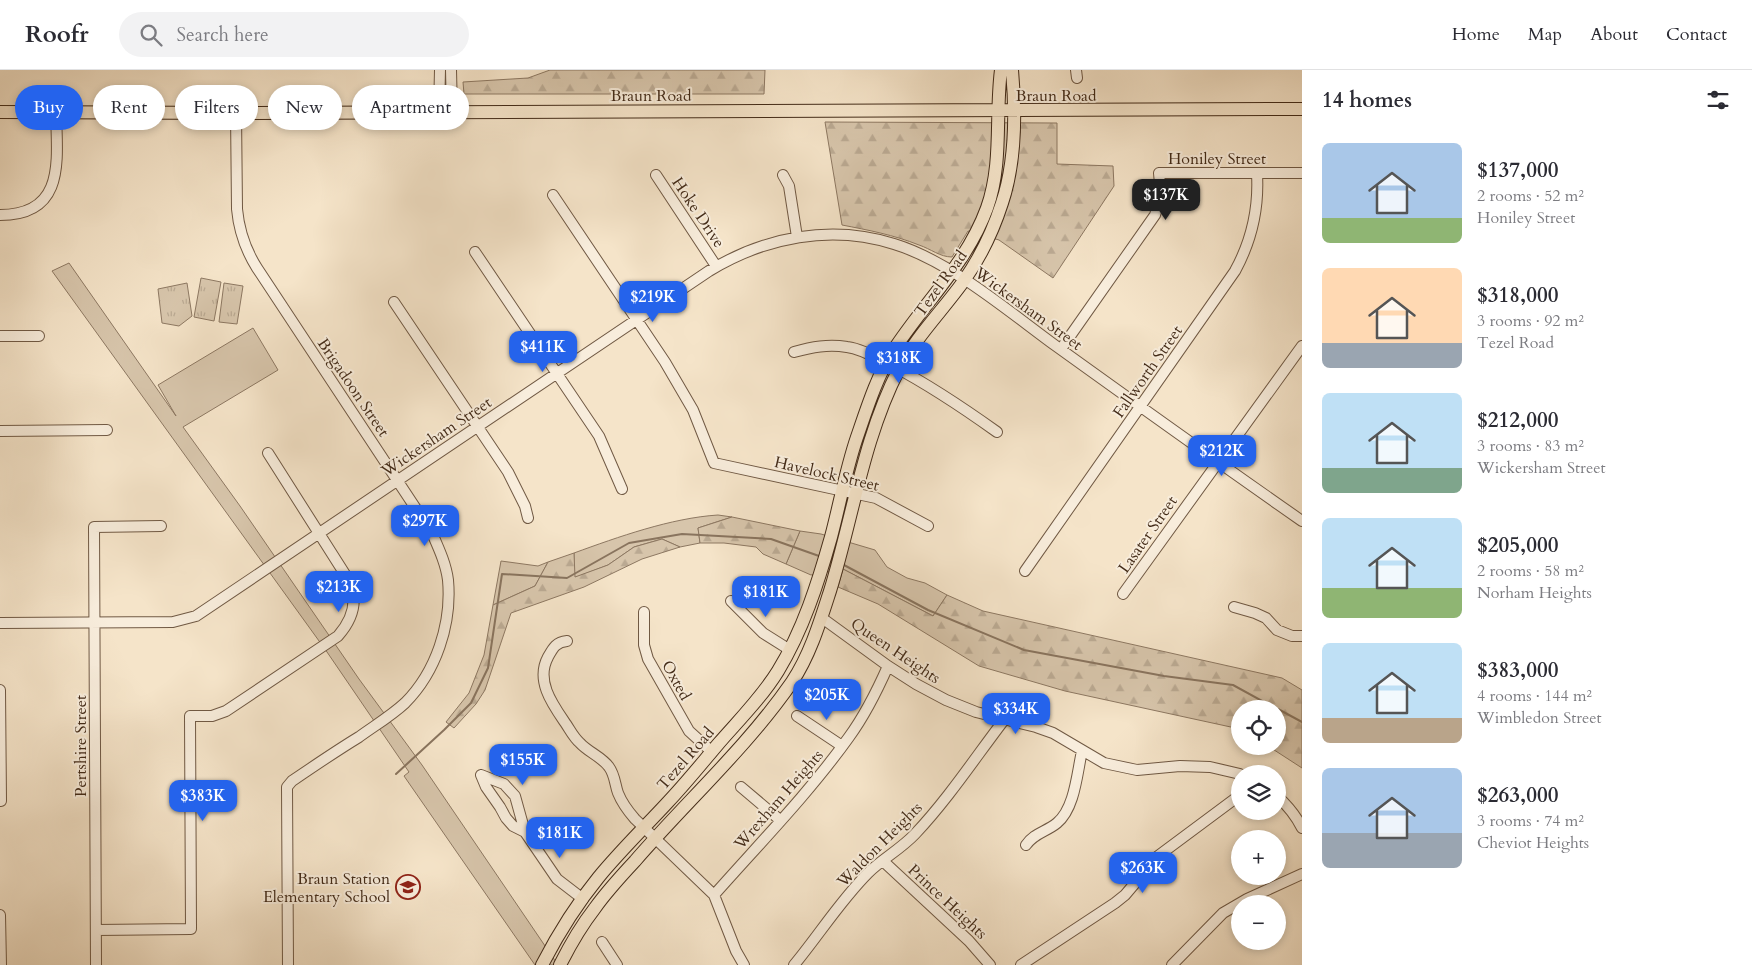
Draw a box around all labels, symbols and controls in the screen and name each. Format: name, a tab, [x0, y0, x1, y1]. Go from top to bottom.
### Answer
search box	[119, 12, 469, 57]
text: Roofr	[25, 18, 89, 51]
icon: search	[137, 21, 165, 49]
text: Search here	[177, 22, 269, 48]
text: Home	[1452, 22, 1500, 47]
text: Map	[1528, 22, 1562, 47]
text: About	[1590, 22, 1638, 47]
text: Contact	[1666, 22, 1727, 47]
chip: Buy	[15, 85, 83, 130]
chip: Rent	[93, 85, 165, 130]
chip: Filters	[175, 85, 258, 130]
chip: New	[268, 85, 342, 130]
chip: Apartment	[352, 85, 469, 130]
street label: Braun Road	[611, 85, 692, 107]
street label: Braun Road	[1016, 85, 1097, 107]
text: 14 homes	[1322, 86, 1412, 115]
icon: filters	[1704, 86, 1732, 114]
street label: Honiley Street	[1168, 148, 1266, 170]
text: $137,000	[1477, 156, 1558, 185]
icon: home	[1362, 163, 1422, 223]
street label: Hoke Drive	[666, 173, 730, 252]
pin: $137K	[1131, 178, 1201, 221]
text: $137K	[1143, 184, 1189, 206]
text: 2 rooms · 52 m²	[1477, 185, 1584, 207]
text: Honiley Street	[1477, 207, 1575, 229]
street label: Tezel Road	[909, 246, 973, 321]
street label: Wickersham Street	[969, 262, 1087, 355]
pin: $219K	[618, 280, 688, 323]
text: $318,000	[1477, 281, 1558, 310]
text: $219K	[630, 286, 676, 308]
icon: home	[1362, 288, 1422, 348]
text: 3 rooms · 92 m²	[1477, 310, 1584, 332]
street label: Fallworth Street	[1108, 321, 1188, 422]
pin: $411K	[508, 330, 578, 373]
text: Tezel Road	[1477, 332, 1554, 354]
street label: Brigadoon Street	[312, 334, 394, 441]
text: $411K	[520, 336, 566, 358]
pin: $318K	[864, 342, 934, 384]
text: $318K	[876, 347, 922, 369]
street label: Wickersham Street	[376, 392, 496, 482]
text: $212,000	[1477, 406, 1558, 435]
icon: home	[1362, 413, 1422, 473]
pin: $212K	[1187, 434, 1257, 477]
text: 3 rooms · 83 m²	[1477, 435, 1584, 457]
text: $212K	[1199, 440, 1245, 462]
street label: Havelock Street	[772, 451, 881, 497]
text: Wickersham Street	[1477, 457, 1606, 479]
street label: Lasater Street	[1113, 491, 1183, 578]
pin: $297K	[390, 504, 460, 547]
text: $297K	[402, 510, 448, 532]
text: $205,000	[1477, 531, 1558, 560]
icon: home	[1362, 538, 1422, 598]
text: 2 rooms · 58 m²	[1477, 560, 1584, 582]
pin: $213K	[304, 570, 374, 613]
text: $213K	[316, 576, 362, 598]
pin: $181K	[731, 576, 801, 618]
text: $181K	[743, 581, 789, 603]
text: Norham Heights	[1477, 582, 1592, 604]
street label: Queen Heights	[846, 613, 945, 689]
text: $383,000	[1477, 656, 1558, 685]
street label: Oxted	[656, 657, 696, 705]
icon: home	[1362, 663, 1422, 723]
pin: $205K	[792, 678, 862, 721]
text: $205K	[804, 684, 850, 706]
text: 4 rooms · 144 m²	[1477, 685, 1592, 707]
pin: $334K	[981, 692, 1051, 735]
street label: Pertshire Street	[70, 695, 92, 797]
text: $334K	[993, 698, 1039, 720]
map controls	[1231, 700, 1286, 950]
button: locate	[1231, 700, 1286, 755]
text: Wimbledon Street	[1477, 707, 1602, 729]
street label: Tezel Road	[652, 722, 720, 795]
pin: $155K	[488, 744, 558, 786]
street label: Wrexham Heights	[729, 745, 828, 855]
text: $155K	[500, 749, 546, 771]
button: layers	[1231, 765, 1286, 820]
pin: $383K	[168, 780, 238, 822]
text: $263,000	[1477, 781, 1558, 810]
text: $383K	[180, 785, 226, 807]
icon: home	[1362, 788, 1422, 848]
street label: Waldon Heights	[831, 797, 927, 893]
text: 3 rooms · 74 m²	[1477, 810, 1584, 832]
pin: $181K	[525, 816, 595, 859]
text: $181K	[537, 822, 583, 844]
button: +	[1231, 830, 1286, 885]
text: Cheviot Heights	[1477, 832, 1589, 854]
pin: $263K	[1108, 852, 1178, 894]
text: $263K	[1120, 857, 1166, 879]
street label: Prince Heights	[903, 859, 992, 944]
place label: Braun Station Elementary School	[263, 868, 390, 908]
school or university icon: Braun Station Elementary School	[395, 874, 421, 900]
button: −	[1231, 895, 1286, 950]

